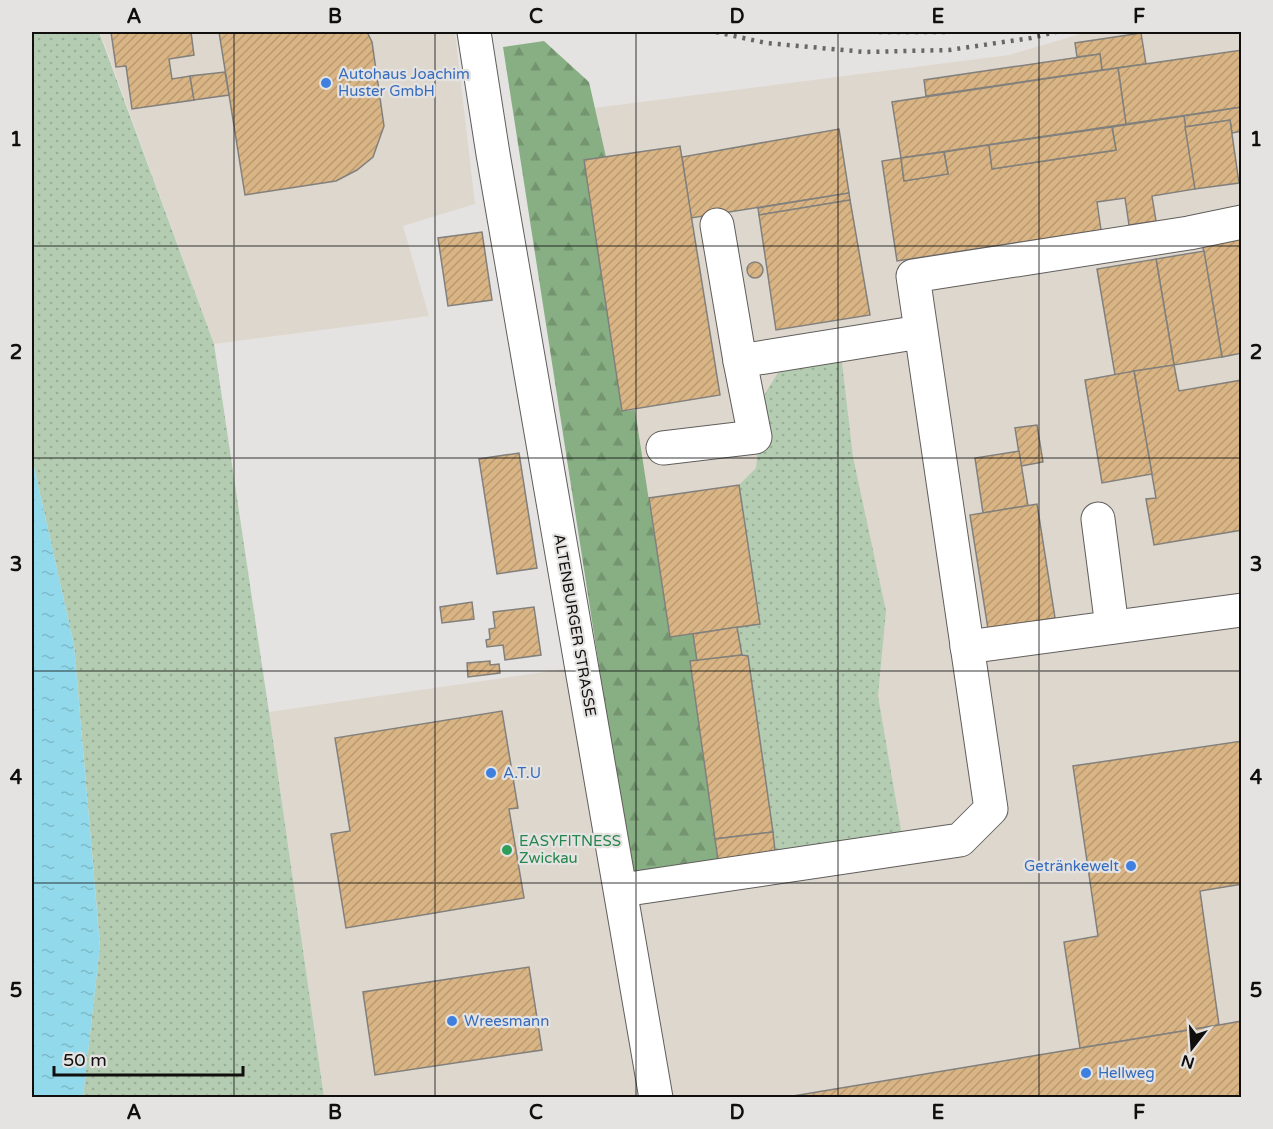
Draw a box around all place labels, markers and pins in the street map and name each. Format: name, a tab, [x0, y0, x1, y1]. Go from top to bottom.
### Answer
place label: Autohaus Joachim Huster GmbH	[338, 65, 470, 100]
marker: Autohaus Joachim Huster GmbH	[319, 76, 333, 90]
place label: A.T.U	[503, 764, 541, 782]
marker: A.T.U	[484, 766, 498, 780]
place label: EASYFITNESS Zwickau	[519, 832, 621, 867]
marker: EASYFITNESS Zwickau	[500, 843, 514, 857]
place label: Getränkewelt	[1024, 857, 1119, 875]
marker: Getränkewelt	[1124, 859, 1138, 873]
place label: Wreesmann	[464, 1012, 549, 1030]
marker: Wreesmann	[445, 1014, 459, 1028]
place label: Hellweg	[1098, 1064, 1155, 1082]
marker: Hellweg	[1079, 1066, 1093, 1080]

